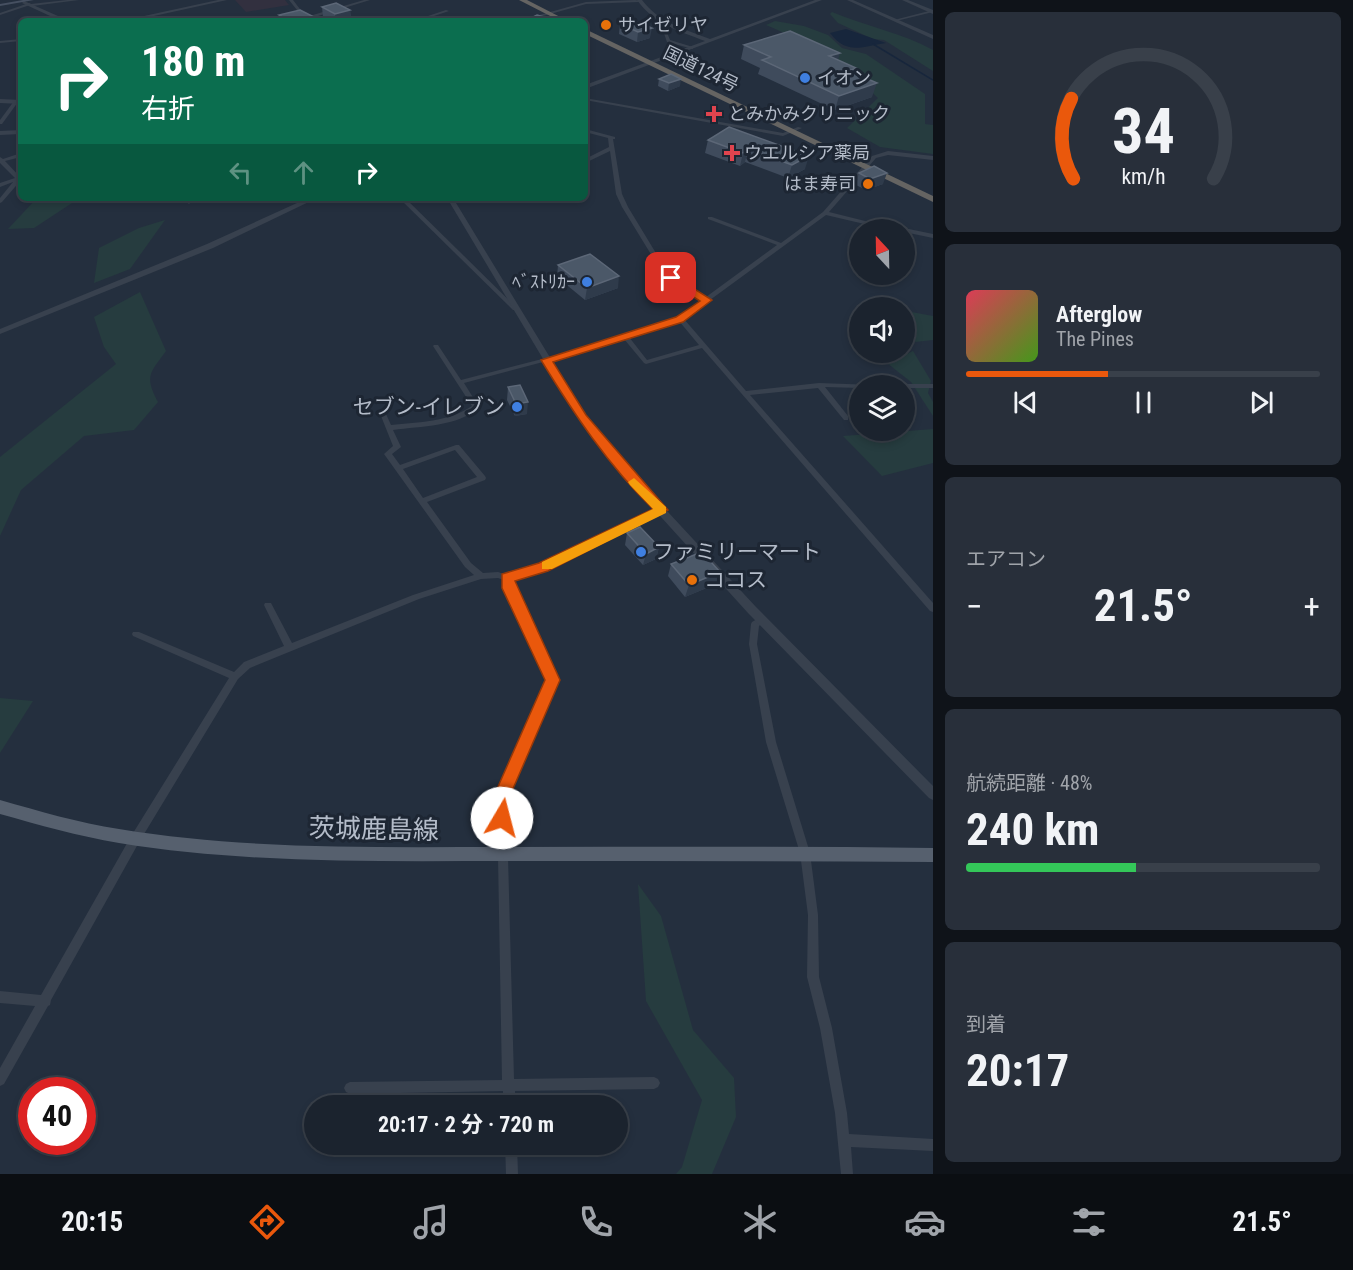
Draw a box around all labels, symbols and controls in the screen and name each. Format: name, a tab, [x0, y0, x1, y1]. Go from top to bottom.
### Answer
place label: サイゼリヤ	[618, 14, 708, 35]
marker: サイゼリヤ	[599, 18, 613, 32]
text: 180 m	[141, 37, 246, 86]
street label: 国道124号	[660, 41, 742, 96]
icon: right	[42, 42, 120, 120]
place label: イオン	[817, 67, 871, 88]
marker: イオン	[798, 71, 812, 85]
text: 右折	[141, 93, 195, 125]
text: 34	[1111, 95, 1175, 168]
place label: とみかみクリニック	[728, 103, 890, 124]
marker: とみかみクリニック	[705, 105, 723, 123]
place label: ウエルシア薬局	[744, 142, 870, 163]
marker: ウエルシア薬局	[725, 146, 739, 160]
icon: left	[224, 156, 257, 189]
icon: ahead	[287, 156, 320, 189]
icon: right	[350, 156, 383, 189]
text: km/h	[1121, 165, 1165, 190]
place label: はま寿司	[784, 173, 856, 194]
marker: はま寿司	[861, 177, 875, 191]
north arrow	[849, 219, 915, 285]
map controls	[849, 219, 915, 441]
pin	[645, 252, 696, 303]
icon: arrive	[654, 261, 687, 294]
place label: ﾍﾞｽﾄﾘｶｰ	[512, 271, 575, 292]
marker: ﾍﾞｽﾄﾘｶｰ	[580, 275, 594, 289]
button: sound	[849, 297, 915, 363]
text: Afterglow	[1056, 302, 1142, 327]
text: The Pines	[1056, 327, 1134, 351]
button: layers	[849, 375, 915, 441]
icon: previous	[1009, 386, 1042, 419]
icon: pause	[1127, 386, 1160, 419]
icon: next	[1245, 386, 1278, 419]
place label: セブン-イレブン	[353, 395, 505, 419]
marker: セブン-イレブン	[510, 400, 524, 414]
place label: ファミリーマート	[653, 540, 821, 564]
marker: ファミリーマート	[634, 545, 648, 559]
text: エアコン	[966, 547, 1046, 571]
place label: ココス	[704, 568, 767, 592]
marker: ココス	[685, 573, 699, 587]
text: 21.5°	[1094, 579, 1192, 632]
text: −	[966, 587, 983, 626]
text: +	[1304, 587, 1320, 626]
text: 航続距離 · 48%	[966, 771, 1092, 795]
position arrow	[470, 786, 534, 850]
text: 240 km	[966, 803, 1099, 856]
street label: 茨城鹿島線	[309, 813, 439, 845]
text: 到着	[966, 1012, 1006, 1036]
text: 20:17	[966, 1044, 1069, 1097]
speed limit sign: 40	[18, 1077, 96, 1155]
text: 20:17 · 2 分 · 720 m	[378, 1112, 554, 1137]
icon: directions	[246, 1201, 288, 1243]
icon: music	[410, 1201, 452, 1243]
icon: phone	[575, 1201, 617, 1243]
icon: climate	[739, 1201, 781, 1243]
icon: car	[904, 1201, 946, 1243]
icon: filters	[1068, 1201, 1110, 1243]
text: 20:15	[61, 1206, 123, 1238]
text: 21.5°	[1232, 1206, 1292, 1238]

